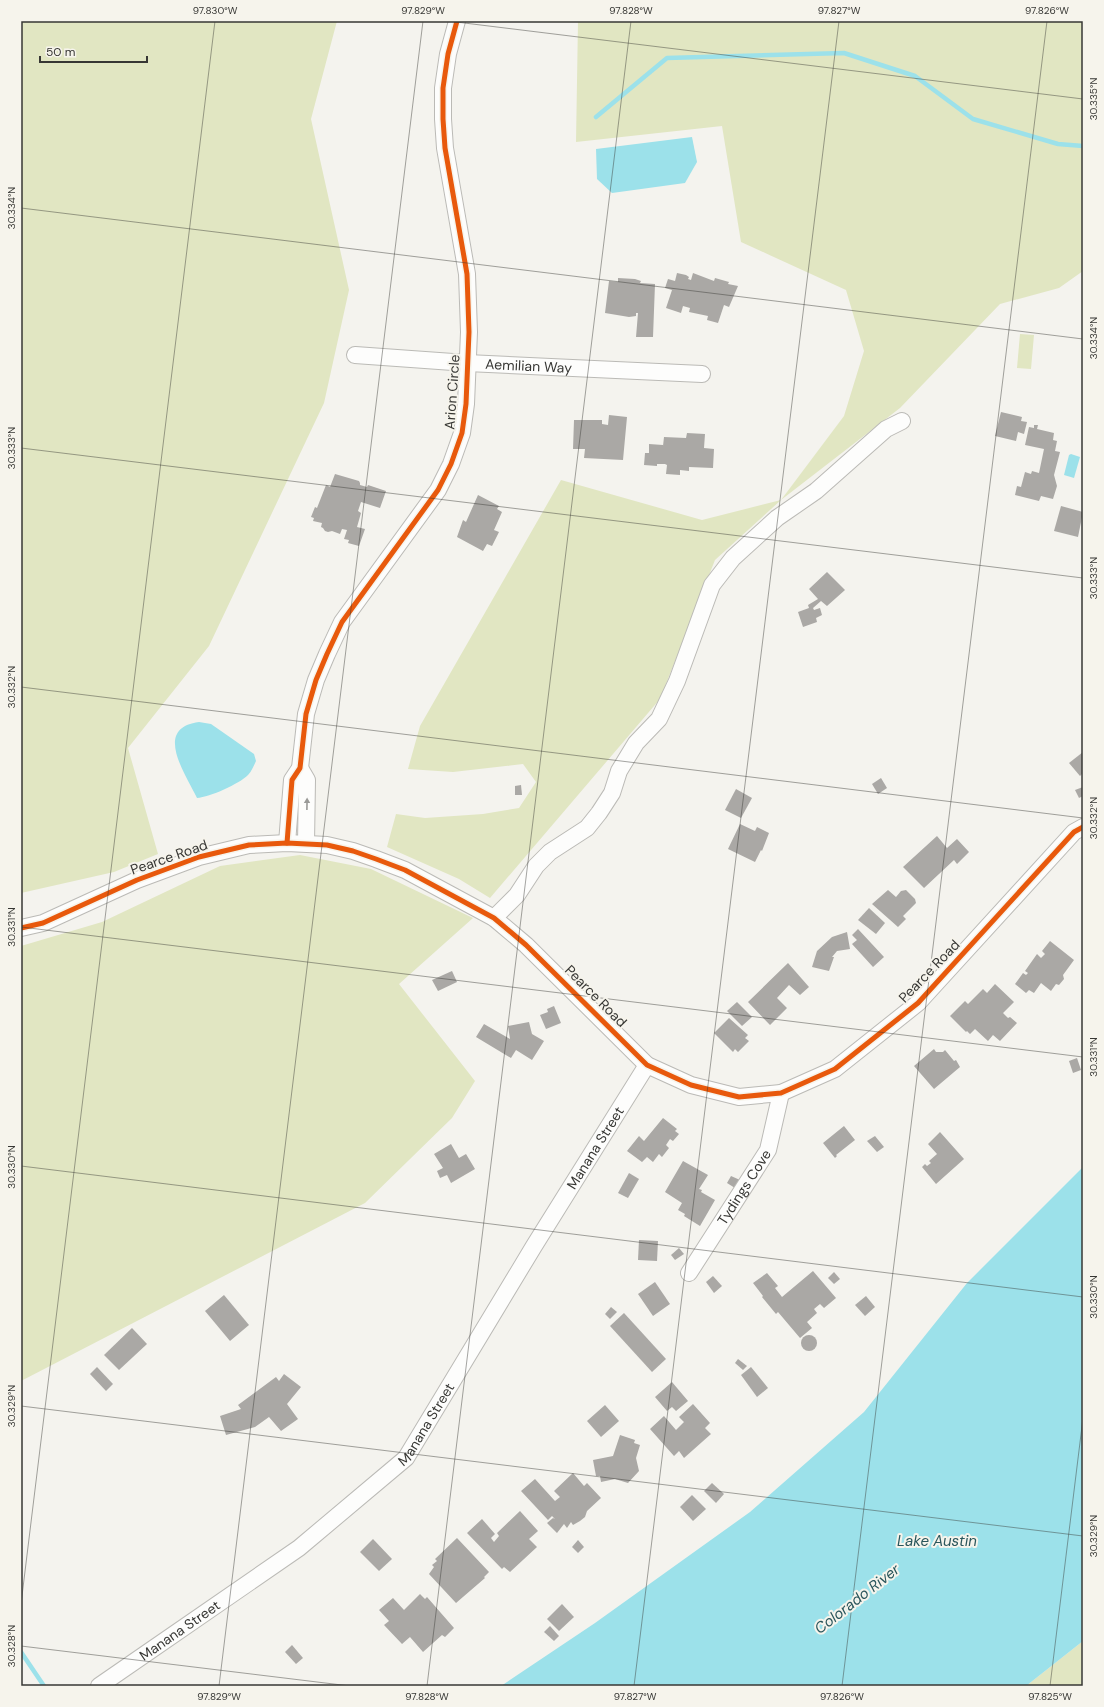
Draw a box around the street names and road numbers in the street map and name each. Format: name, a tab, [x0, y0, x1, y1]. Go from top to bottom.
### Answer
street label: Arion Circle	[440, 354, 464, 430]
street label: Aemilian Way	[485, 355, 573, 377]
street label: Pearce Road	[128, 835, 210, 879]
street label: Pearce Road	[895, 936, 963, 1006]
street label: Pearce Road	[561, 961, 631, 1031]
street label: Manana Street	[563, 1103, 628, 1193]
street label: Tydings Cove	[713, 1146, 775, 1228]
street label: Manana Street	[394, 1379, 458, 1470]
street label: Manana Street	[136, 1596, 224, 1665]

